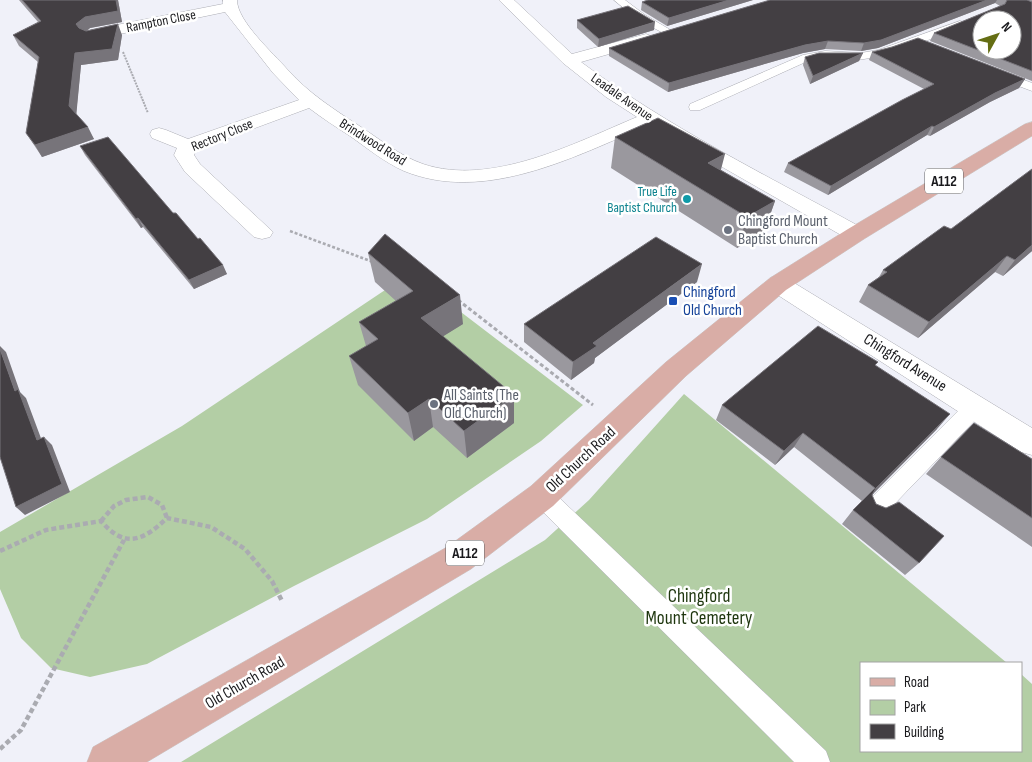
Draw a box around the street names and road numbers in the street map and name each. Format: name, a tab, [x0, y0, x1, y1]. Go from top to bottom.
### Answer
street label: Rampton Close	[125, 6, 197, 36]
street label: Leadale Avenue	[588, 69, 656, 125]
street label: Rectory Close	[189, 115, 255, 155]
street label: Brindwood Road	[336, 115, 410, 169]
road number: A112	[925, 168, 963, 194]
street label: Chingford Avenue	[860, 330, 950, 396]
street label: Old Church Road	[542, 423, 620, 497]
road number: A112	[446, 540, 484, 566]
street label: Old Church Road	[202, 653, 288, 713]

